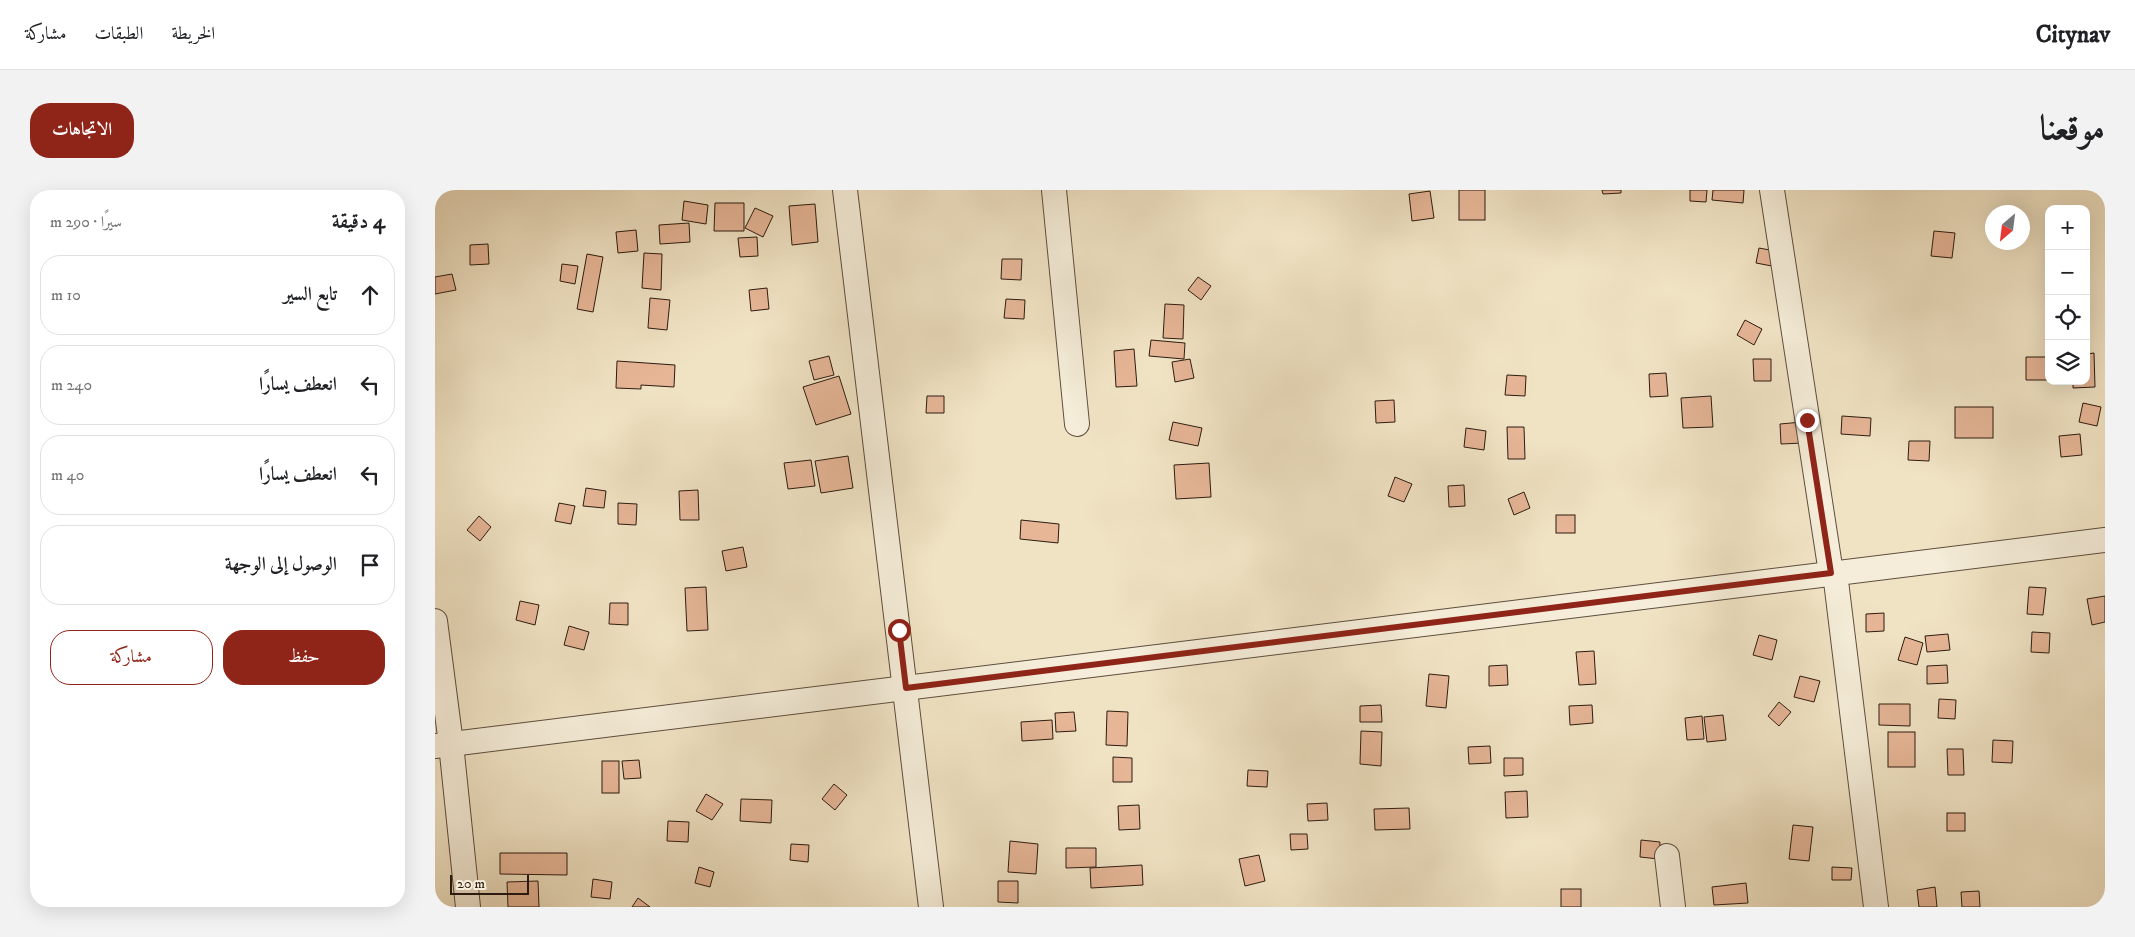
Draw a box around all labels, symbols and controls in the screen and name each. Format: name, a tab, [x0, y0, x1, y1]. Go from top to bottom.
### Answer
text: Citynav	[2036, 20, 2110, 50]
text: مشاركة	[25, 23, 66, 45]
text: الطبقات	[94, 23, 143, 45]
text: الخريطة	[171, 23, 215, 45]
button: الاتجاهات	[30, 103, 134, 158]
text: موقعنا	[2040, 107, 2105, 151]
north arrow	[1985, 205, 2030, 250]
map controls	[2045, 205, 2090, 385]
button: +	[2045, 205, 2090, 250]
text: 4 دقيقة	[332, 209, 385, 235]
text: سيرًا · 290 m	[50, 212, 122, 232]
button: −	[2045, 250, 2090, 295]
icon: ahead	[356, 281, 384, 309]
text: تابع السير	[283, 283, 337, 306]
text: 10 m	[51, 285, 81, 305]
button: locate	[2045, 295, 2090, 340]
button: layers	[2045, 340, 2090, 385]
icon: left	[356, 371, 384, 399]
text: انعطف يسارًا	[259, 373, 337, 396]
text: 240 m	[51, 375, 92, 395]
route end	[1796, 409, 1819, 432]
icon: left	[356, 461, 384, 489]
text: انعطف يسارًا	[259, 463, 337, 486]
text: 40 m	[51, 465, 84, 485]
icon: arrive	[356, 551, 384, 579]
text: الوصول إلى الوجهة	[225, 553, 337, 576]
route start	[888, 619, 911, 642]
button: مشاركة	[50, 630, 213, 685]
button: حفظ	[223, 630, 385, 685]
scale bar	[450, 872, 529, 895]
text: 20 m	[457, 875, 485, 893]

